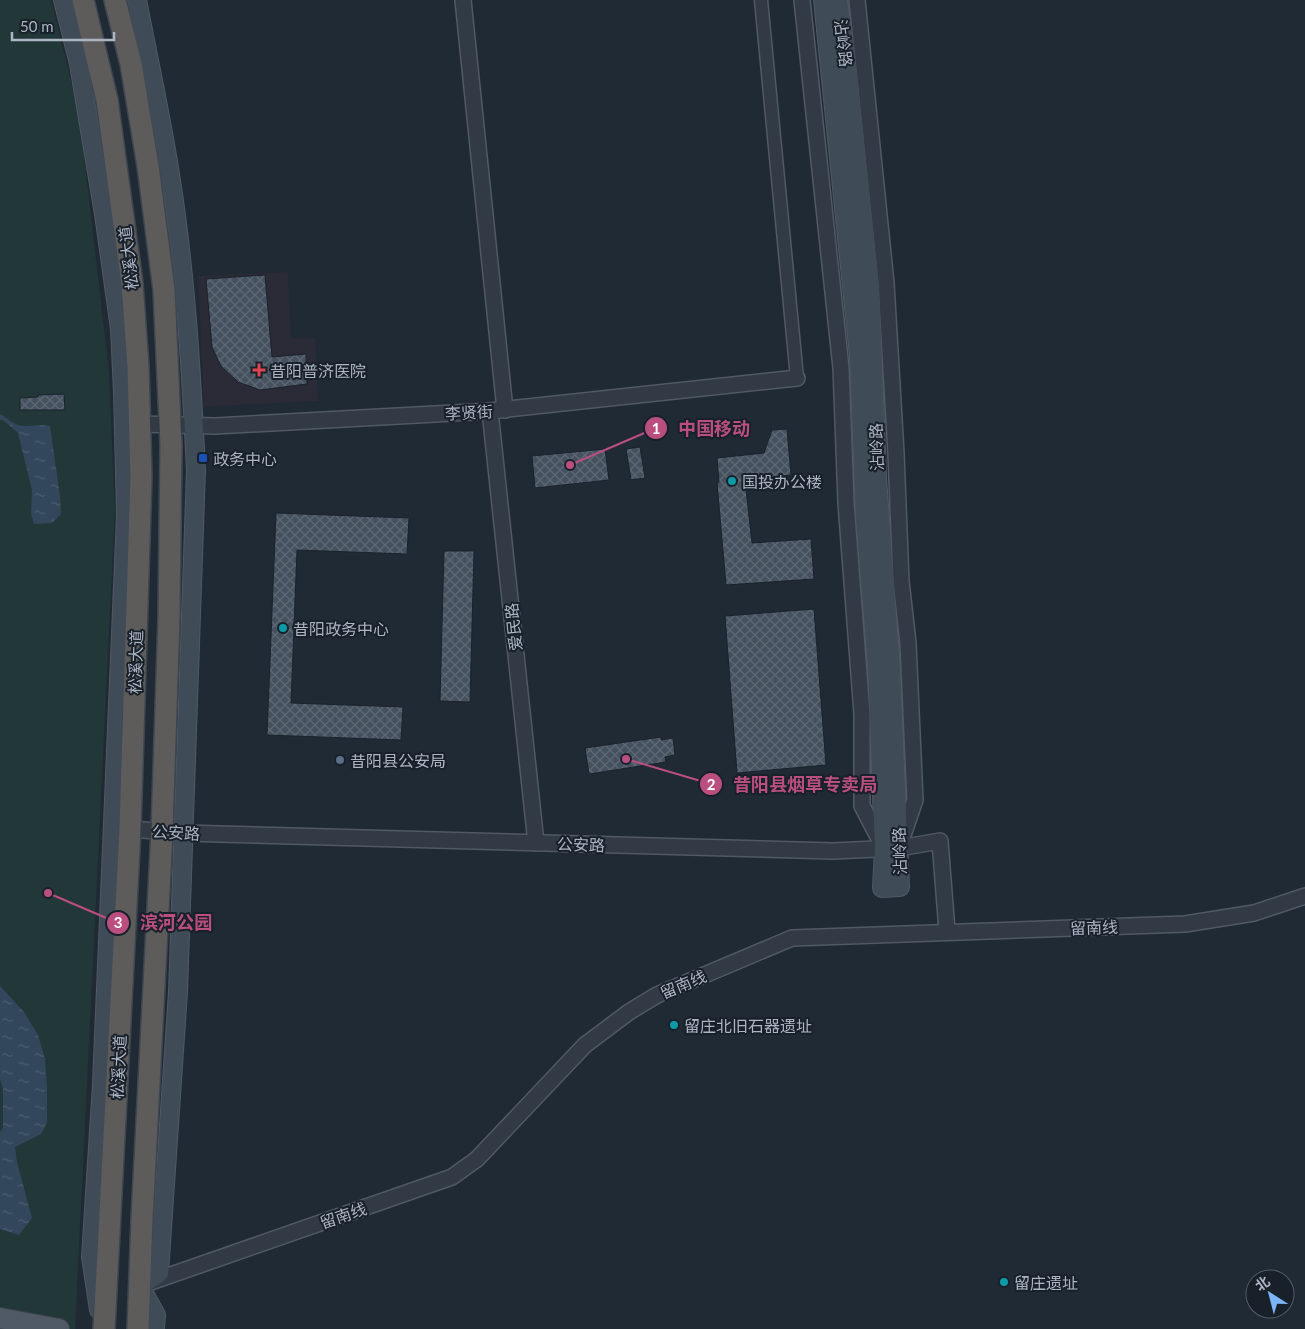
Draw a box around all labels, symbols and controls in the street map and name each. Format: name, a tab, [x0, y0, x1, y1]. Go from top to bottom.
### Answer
scale bar	[12, 10, 115, 42]
text: 50 m	[20, 17, 54, 35]
street label: 沾岭路	[832, 18, 856, 68]
street label: 松溪大道	[115, 225, 141, 291]
place label: 昔阳普济医院	[270, 361, 366, 380]
marker: 昔阳普济医院	[252, 363, 266, 377]
street label: 李贤街	[445, 401, 493, 423]
callout: 中国移动	[643, 412, 760, 445]
text: 中国移动	[678, 417, 750, 439]
text: 1	[652, 419, 660, 437]
street label: 沾岭路	[866, 423, 886, 471]
place label: 政务中心	[213, 449, 277, 468]
marker: 政务中心	[197, 452, 209, 464]
place label: 国投办公楼	[742, 472, 822, 491]
marker: 国投办公楼	[726, 475, 738, 487]
street label: 爱民路	[501, 602, 525, 652]
place label: 昔阳政务中心	[293, 619, 389, 638]
marker: 昔阳政务中心	[277, 622, 289, 634]
street label: 松溪大道	[124, 630, 146, 694]
place label: 昔阳县公安局	[350, 751, 446, 770]
marker: 昔阳县公安局	[334, 754, 346, 766]
callout: 昔阳县烟草专卖局	[698, 768, 887, 801]
text: 昔阳县烟草专卖局	[733, 773, 877, 795]
text: 2	[707, 775, 716, 793]
street label: 公安路	[152, 821, 200, 843]
street label: 沾岭路	[889, 827, 909, 875]
street label: 公安路	[557, 834, 605, 854]
callout: 滨河公园	[105, 906, 222, 939]
text: 滨河公园	[140, 911, 212, 933]
text: 3	[114, 913, 122, 931]
street label: 留南线	[1070, 917, 1118, 937]
street label: 留南线	[657, 966, 709, 1002]
place label: 留庄北旧石器遗址	[684, 1016, 812, 1035]
marker: 留庄北旧石器遗址	[668, 1019, 680, 1031]
street label: 松溪大道	[107, 1035, 129, 1099]
street label: 留南线	[317, 1198, 369, 1232]
north arrow	[1245, 1269, 1295, 1319]
text: 北	[1251, 1272, 1273, 1294]
place label: 留庄遗址	[1014, 1273, 1078, 1292]
marker: 留庄遗址	[998, 1276, 1010, 1288]

